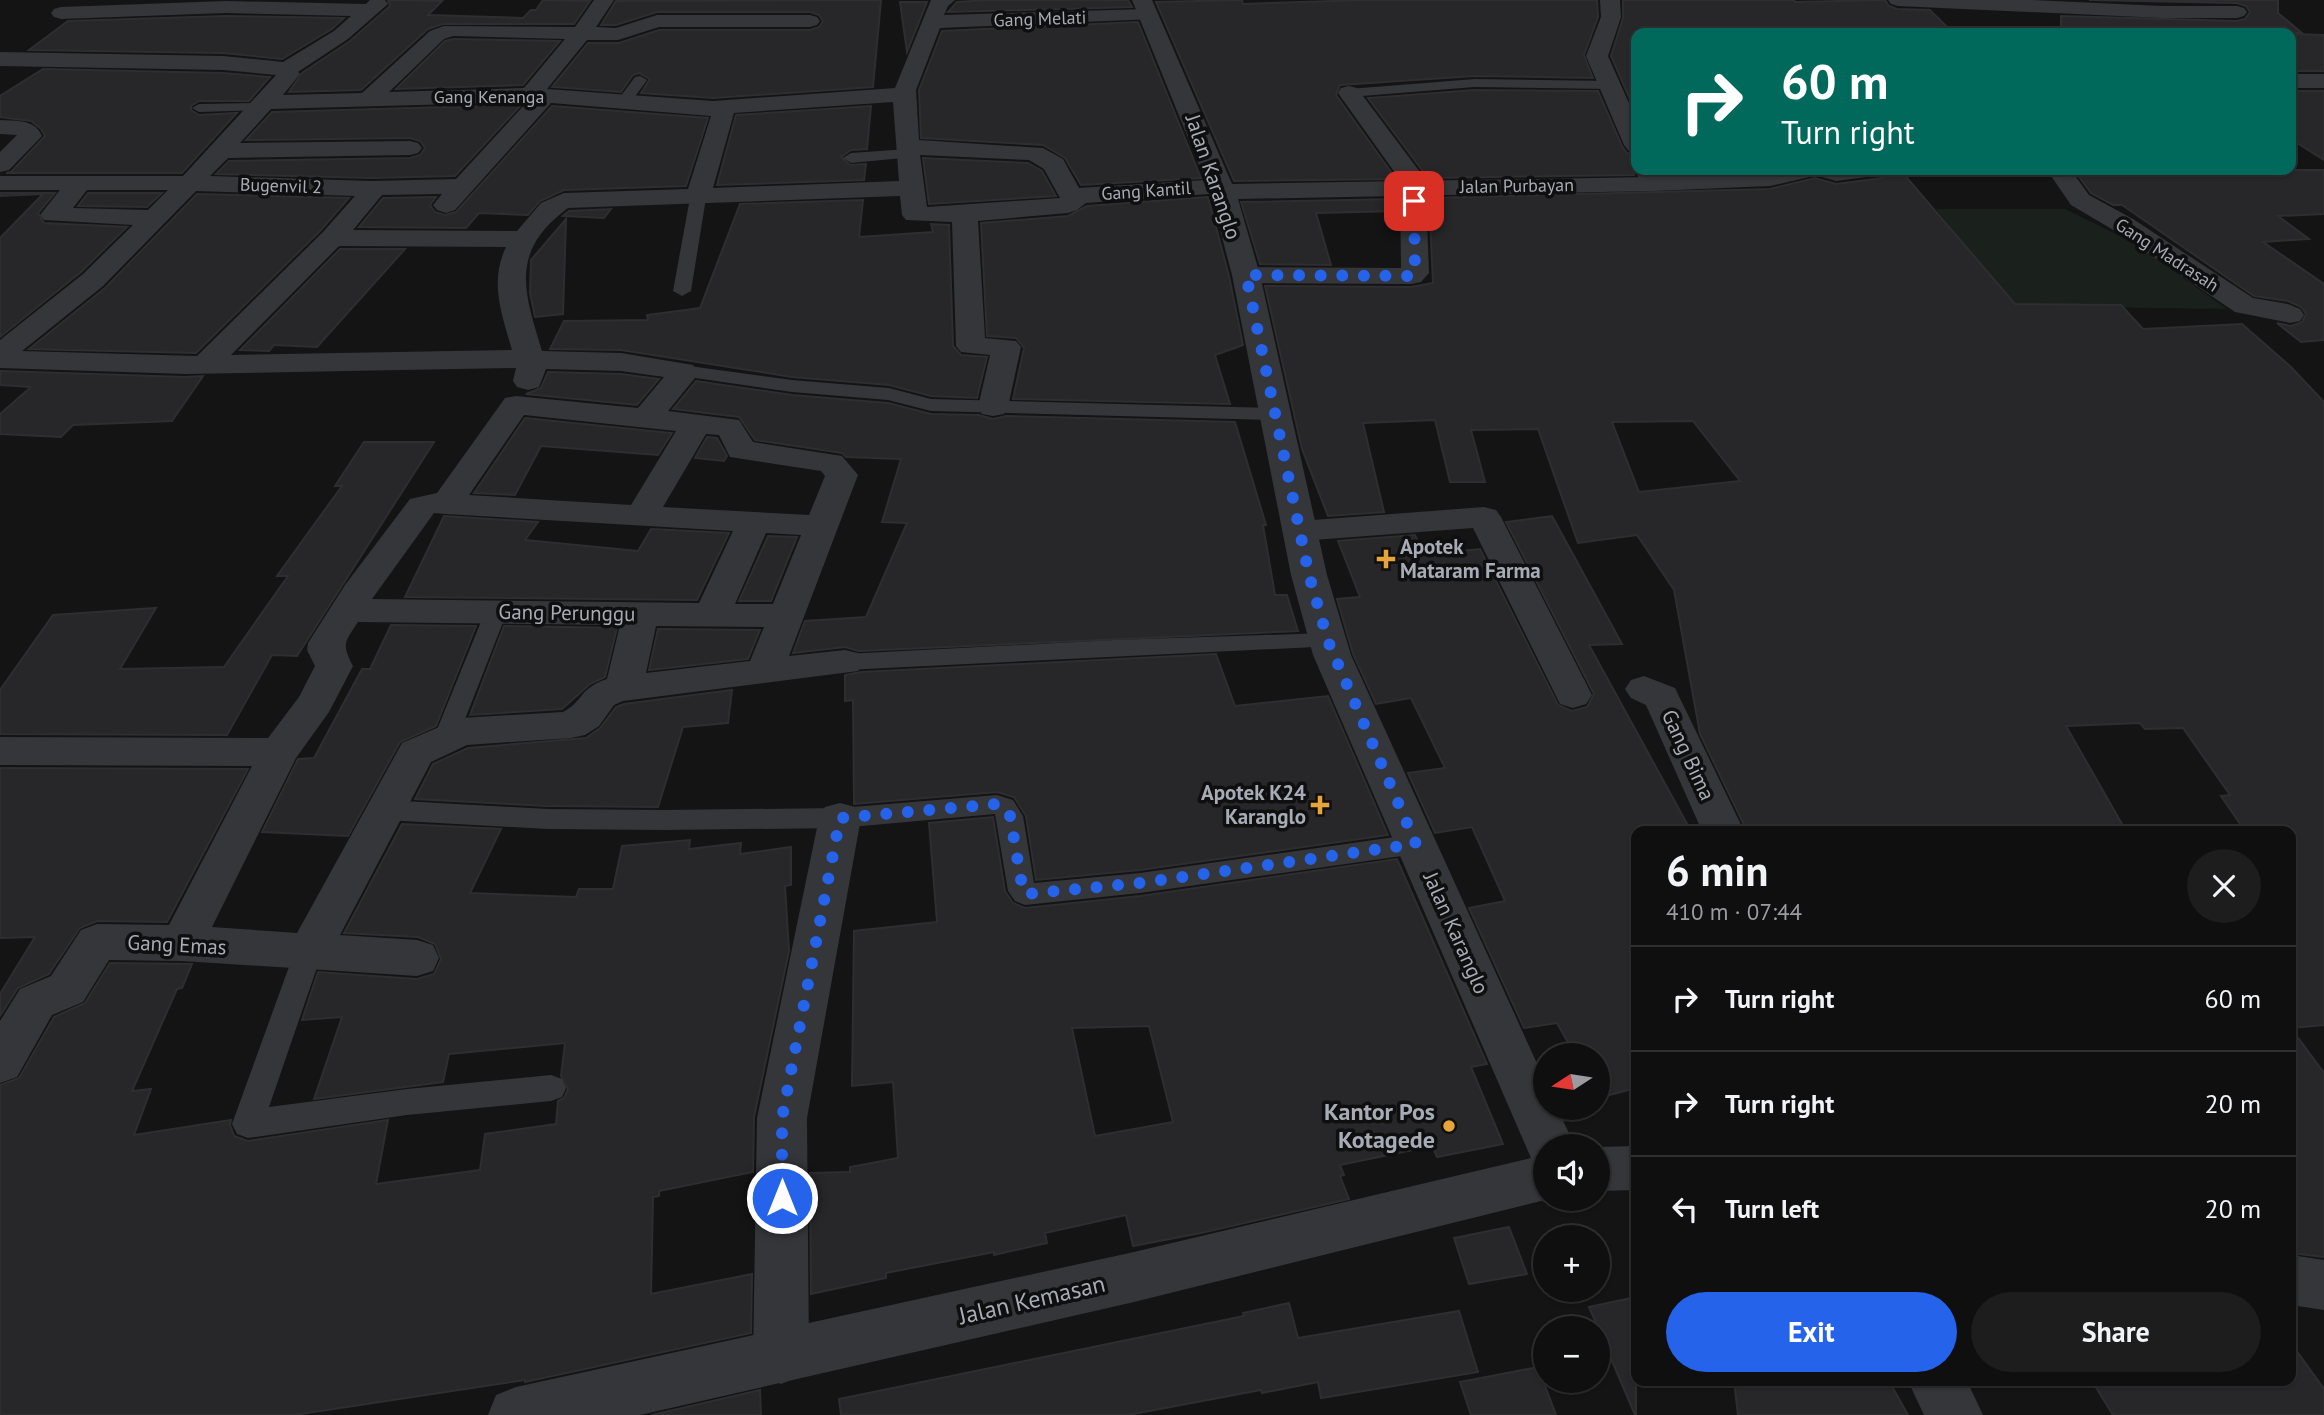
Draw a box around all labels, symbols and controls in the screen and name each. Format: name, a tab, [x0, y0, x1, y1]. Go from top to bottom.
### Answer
street label: Gang Melati	[993, 5, 1087, 32]
text: 60 m	[1781, 49, 1888, 113]
icon: right	[1666, 56, 1757, 147]
street label: Gang Kenanga	[434, 85, 544, 108]
street label: Jalan Karanglo	[1179, 110, 1247, 243]
text: Turn right	[1781, 111, 1915, 153]
pin	[1384, 171, 1444, 231]
street label: Bugenvil 2	[240, 173, 323, 198]
street label: Jalan Purbayan	[1459, 173, 1574, 198]
street label: Gang Kantil	[1100, 176, 1192, 205]
icon: arrive	[1395, 182, 1433, 220]
street label: Gang Madrasah	[2111, 213, 2223, 296]
place label: Apotek Mataram Farma	[1400, 533, 1541, 584]
marker: Apotek Mataram Farma	[1378, 551, 1394, 567]
street label: Gang Perunggu	[498, 598, 636, 627]
street label: Gang Bima	[1656, 705, 1721, 804]
place label: Apotek K24 Karanglo	[1201, 779, 1306, 830]
marker: Apotek K24 Karanglo	[1312, 797, 1328, 813]
text: 6 min	[1666, 843, 1768, 898]
button: close	[2187, 849, 2261, 923]
street label: Jalan Karanglo	[1417, 867, 1495, 998]
text: 410 m · 07:44	[1666, 897, 1802, 926]
street label: Gang Emas	[127, 928, 227, 961]
icon: right	[1666, 980, 1704, 1018]
text: Turn right	[1725, 982, 1834, 1015]
text: 60 m	[2205, 982, 2261, 1015]
north arrow	[1533, 1043, 1610, 1120]
map controls	[1533, 1043, 1610, 1393]
icon: right	[1666, 1085, 1704, 1123]
text: Turn right	[1725, 1087, 1834, 1120]
text: 20 m	[2205, 1087, 2261, 1120]
place label: Kantor Pos Kotagede	[1324, 1096, 1435, 1155]
marker: Kantor Pos Kotagede	[1441, 1118, 1457, 1134]
button: sound	[1533, 1134, 1610, 1211]
position arrow	[745, 1161, 819, 1235]
icon: left	[1666, 1190, 1704, 1228]
text: Turn left	[1725, 1192, 1819, 1225]
text: 20 m	[2205, 1192, 2261, 1225]
button: +	[1533, 1225, 1610, 1302]
street label: Jalan Kemasan	[955, 1268, 1108, 1332]
button: Exit	[1666, 1292, 1957, 1372]
button: Share	[1971, 1292, 2261, 1372]
button: −	[1533, 1316, 1610, 1393]

